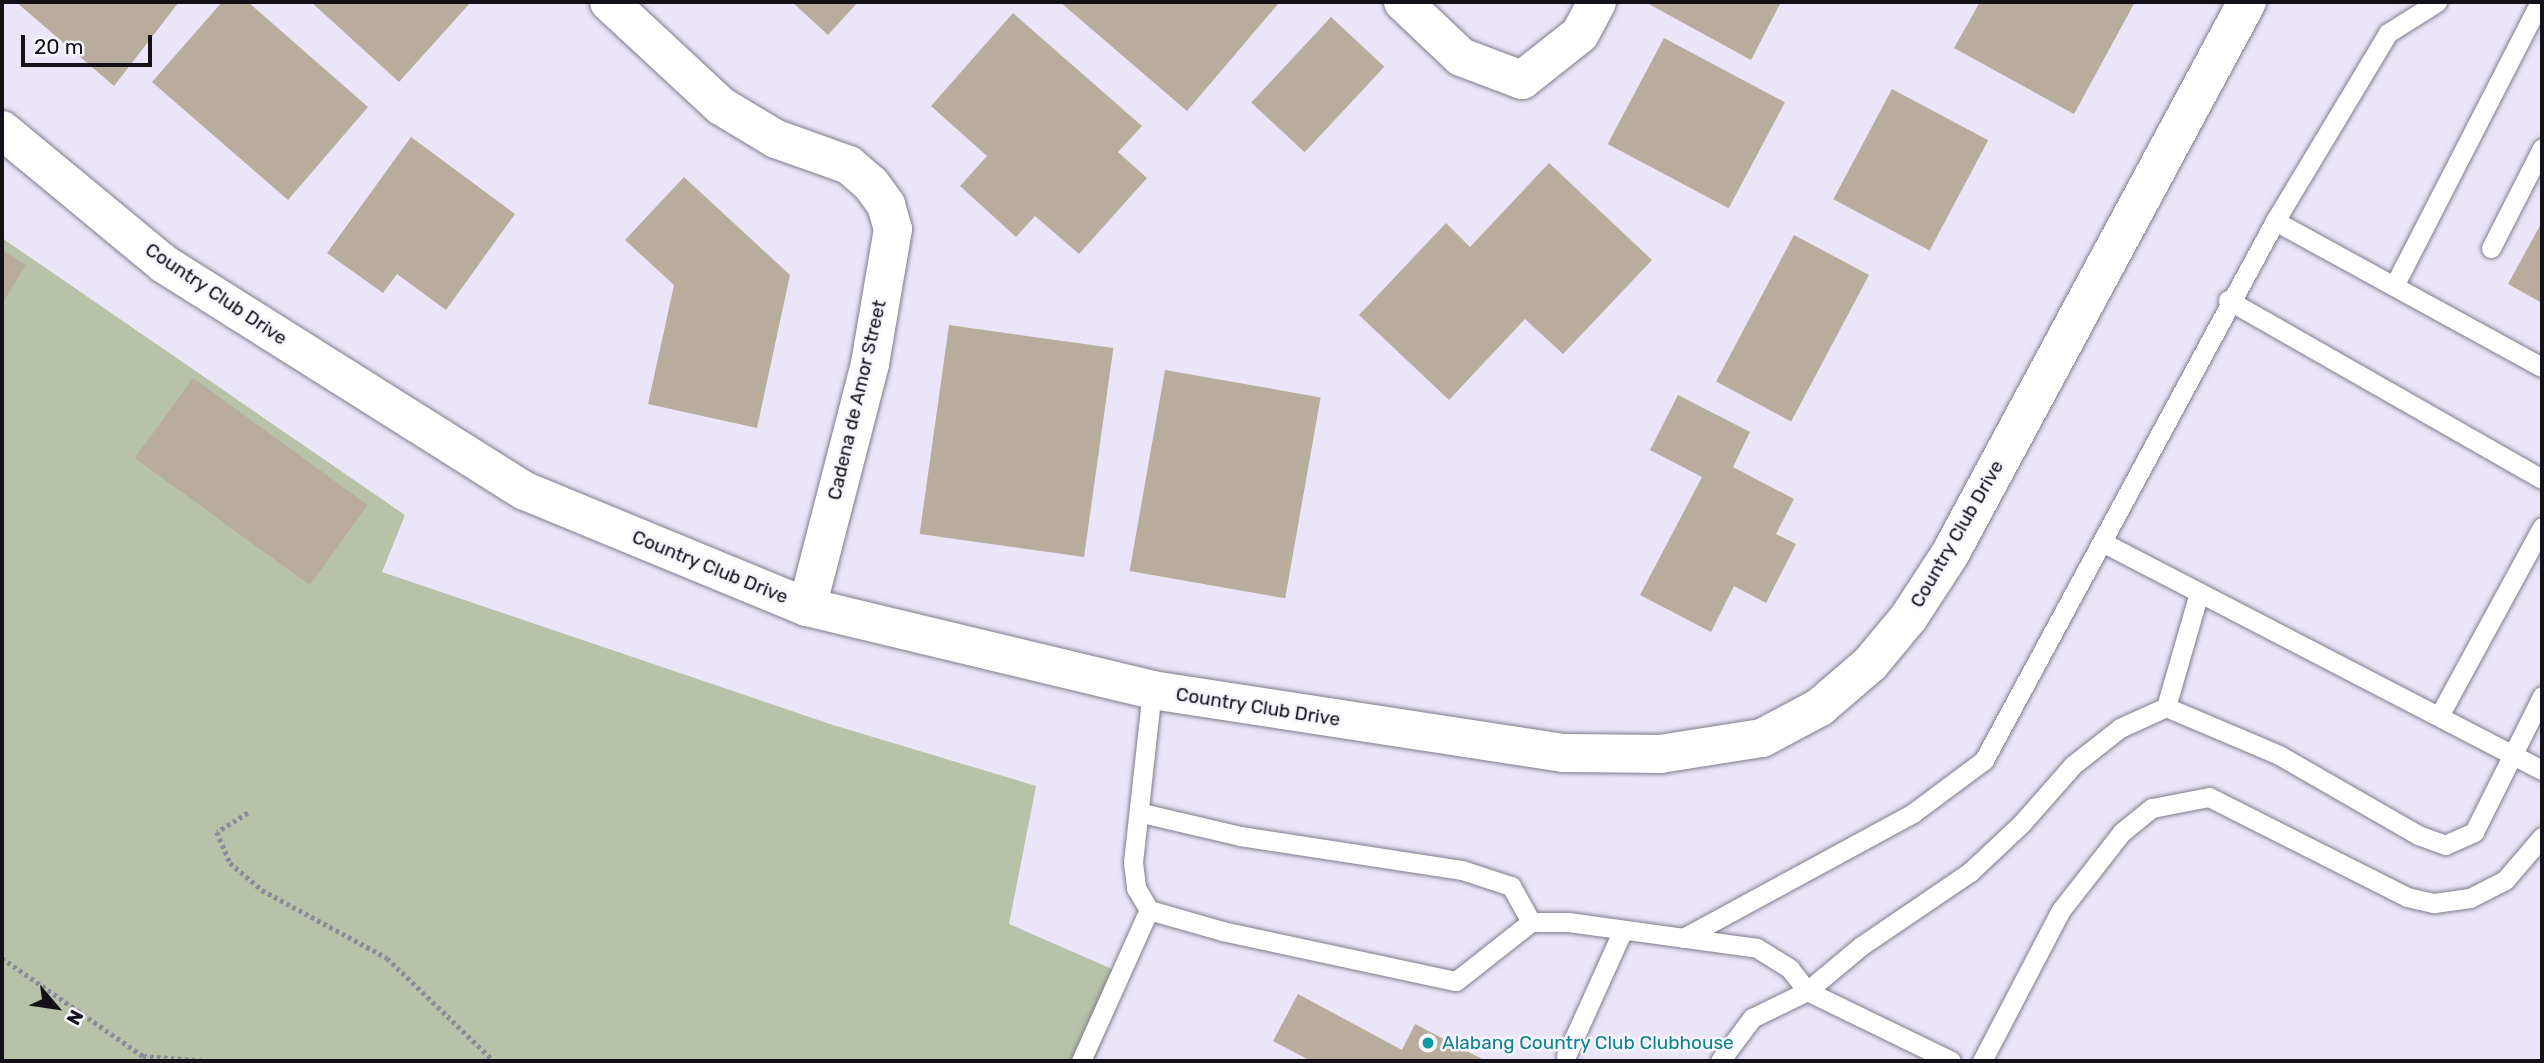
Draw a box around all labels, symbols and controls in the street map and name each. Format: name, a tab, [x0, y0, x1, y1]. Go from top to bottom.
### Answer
scale bar	[24, 21, 156, 65]
text: 20 m	[34, 34, 83, 59]
street label: Country Club Drive	[141, 238, 291, 350]
street label: Cadena de Amor Street	[823, 297, 891, 503]
street label: Country Club Drive	[1905, 456, 2009, 612]
street label: Country Club Drive	[629, 525, 791, 609]
street label: Country Club Drive	[1174, 683, 1342, 731]
north arrow	[21, 972, 91, 1042]
text: N	[61, 1006, 88, 1029]
place label: Alabang Country Club Clubhouse	[1442, 1032, 1734, 1054]
marker: Alabang Country Club Clubhouse	[1420, 1035, 1436, 1051]

